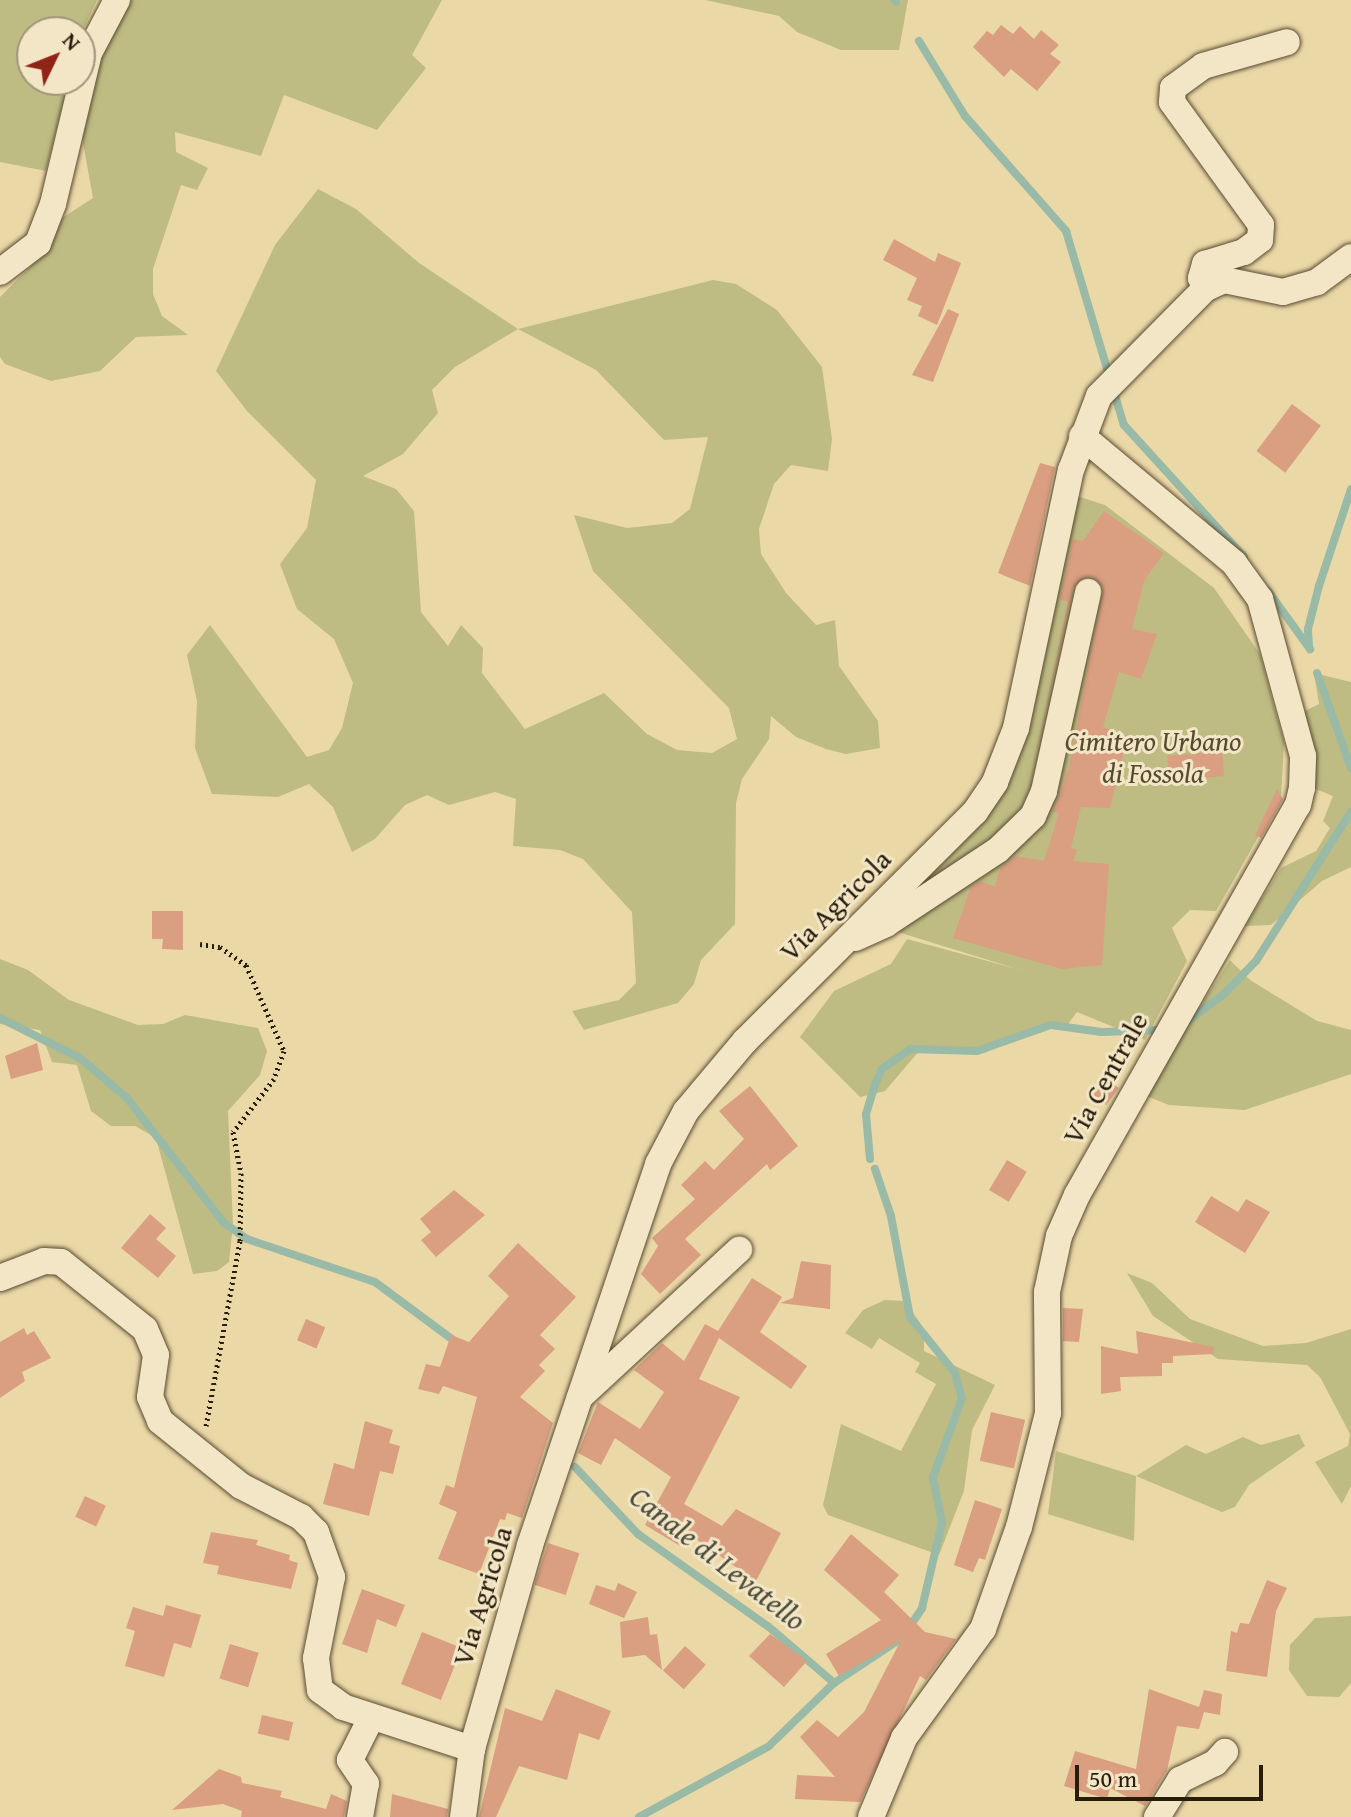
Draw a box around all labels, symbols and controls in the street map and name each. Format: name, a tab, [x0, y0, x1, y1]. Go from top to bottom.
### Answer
north arrow	[16, 16, 96, 96]
text: N	[55, 25, 89, 57]
park label: Cimitero Urbano di Fossola	[1065, 724, 1241, 790]
street label: Via Agricola	[772, 842, 898, 968]
street label: Via Centrale	[1055, 1006, 1155, 1150]
water label: Canale di Levatello	[623, 1478, 813, 1638]
street label: Via Agricola	[445, 1522, 519, 1670]
scale bar	[1079, 1749, 1267, 1799]
text: 50 m	[1089, 1761, 1137, 1796]

